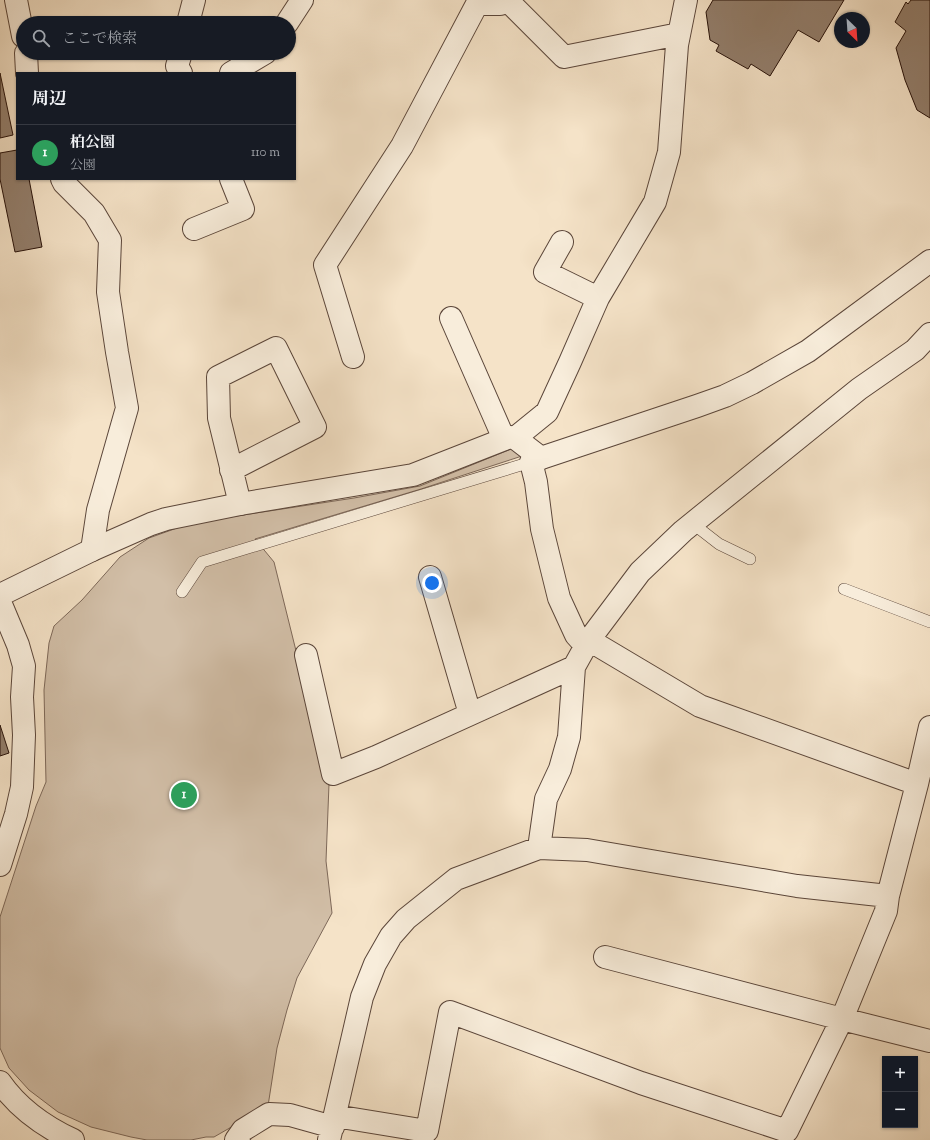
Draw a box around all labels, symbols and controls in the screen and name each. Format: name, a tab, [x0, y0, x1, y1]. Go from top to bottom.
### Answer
north arrow	[834, 12, 870, 48]
search box	[16, 16, 296, 60]
icon: search	[30, 27, 52, 49]
text: ここで検索	[62, 29, 137, 50]
text: 周辺	[32, 88, 66, 112]
text: 柏公園	[70, 133, 115, 154]
text: 1	[43, 144, 47, 162]
text: 110 m	[251, 144, 280, 162]
text: 公園	[70, 157, 96, 175]
your location	[422, 573, 442, 593]
pin: 1	[171, 780, 197, 810]
map controls	[882, 1056, 918, 1128]
button: +	[882, 1056, 918, 1092]
button: −	[882, 1092, 918, 1128]

